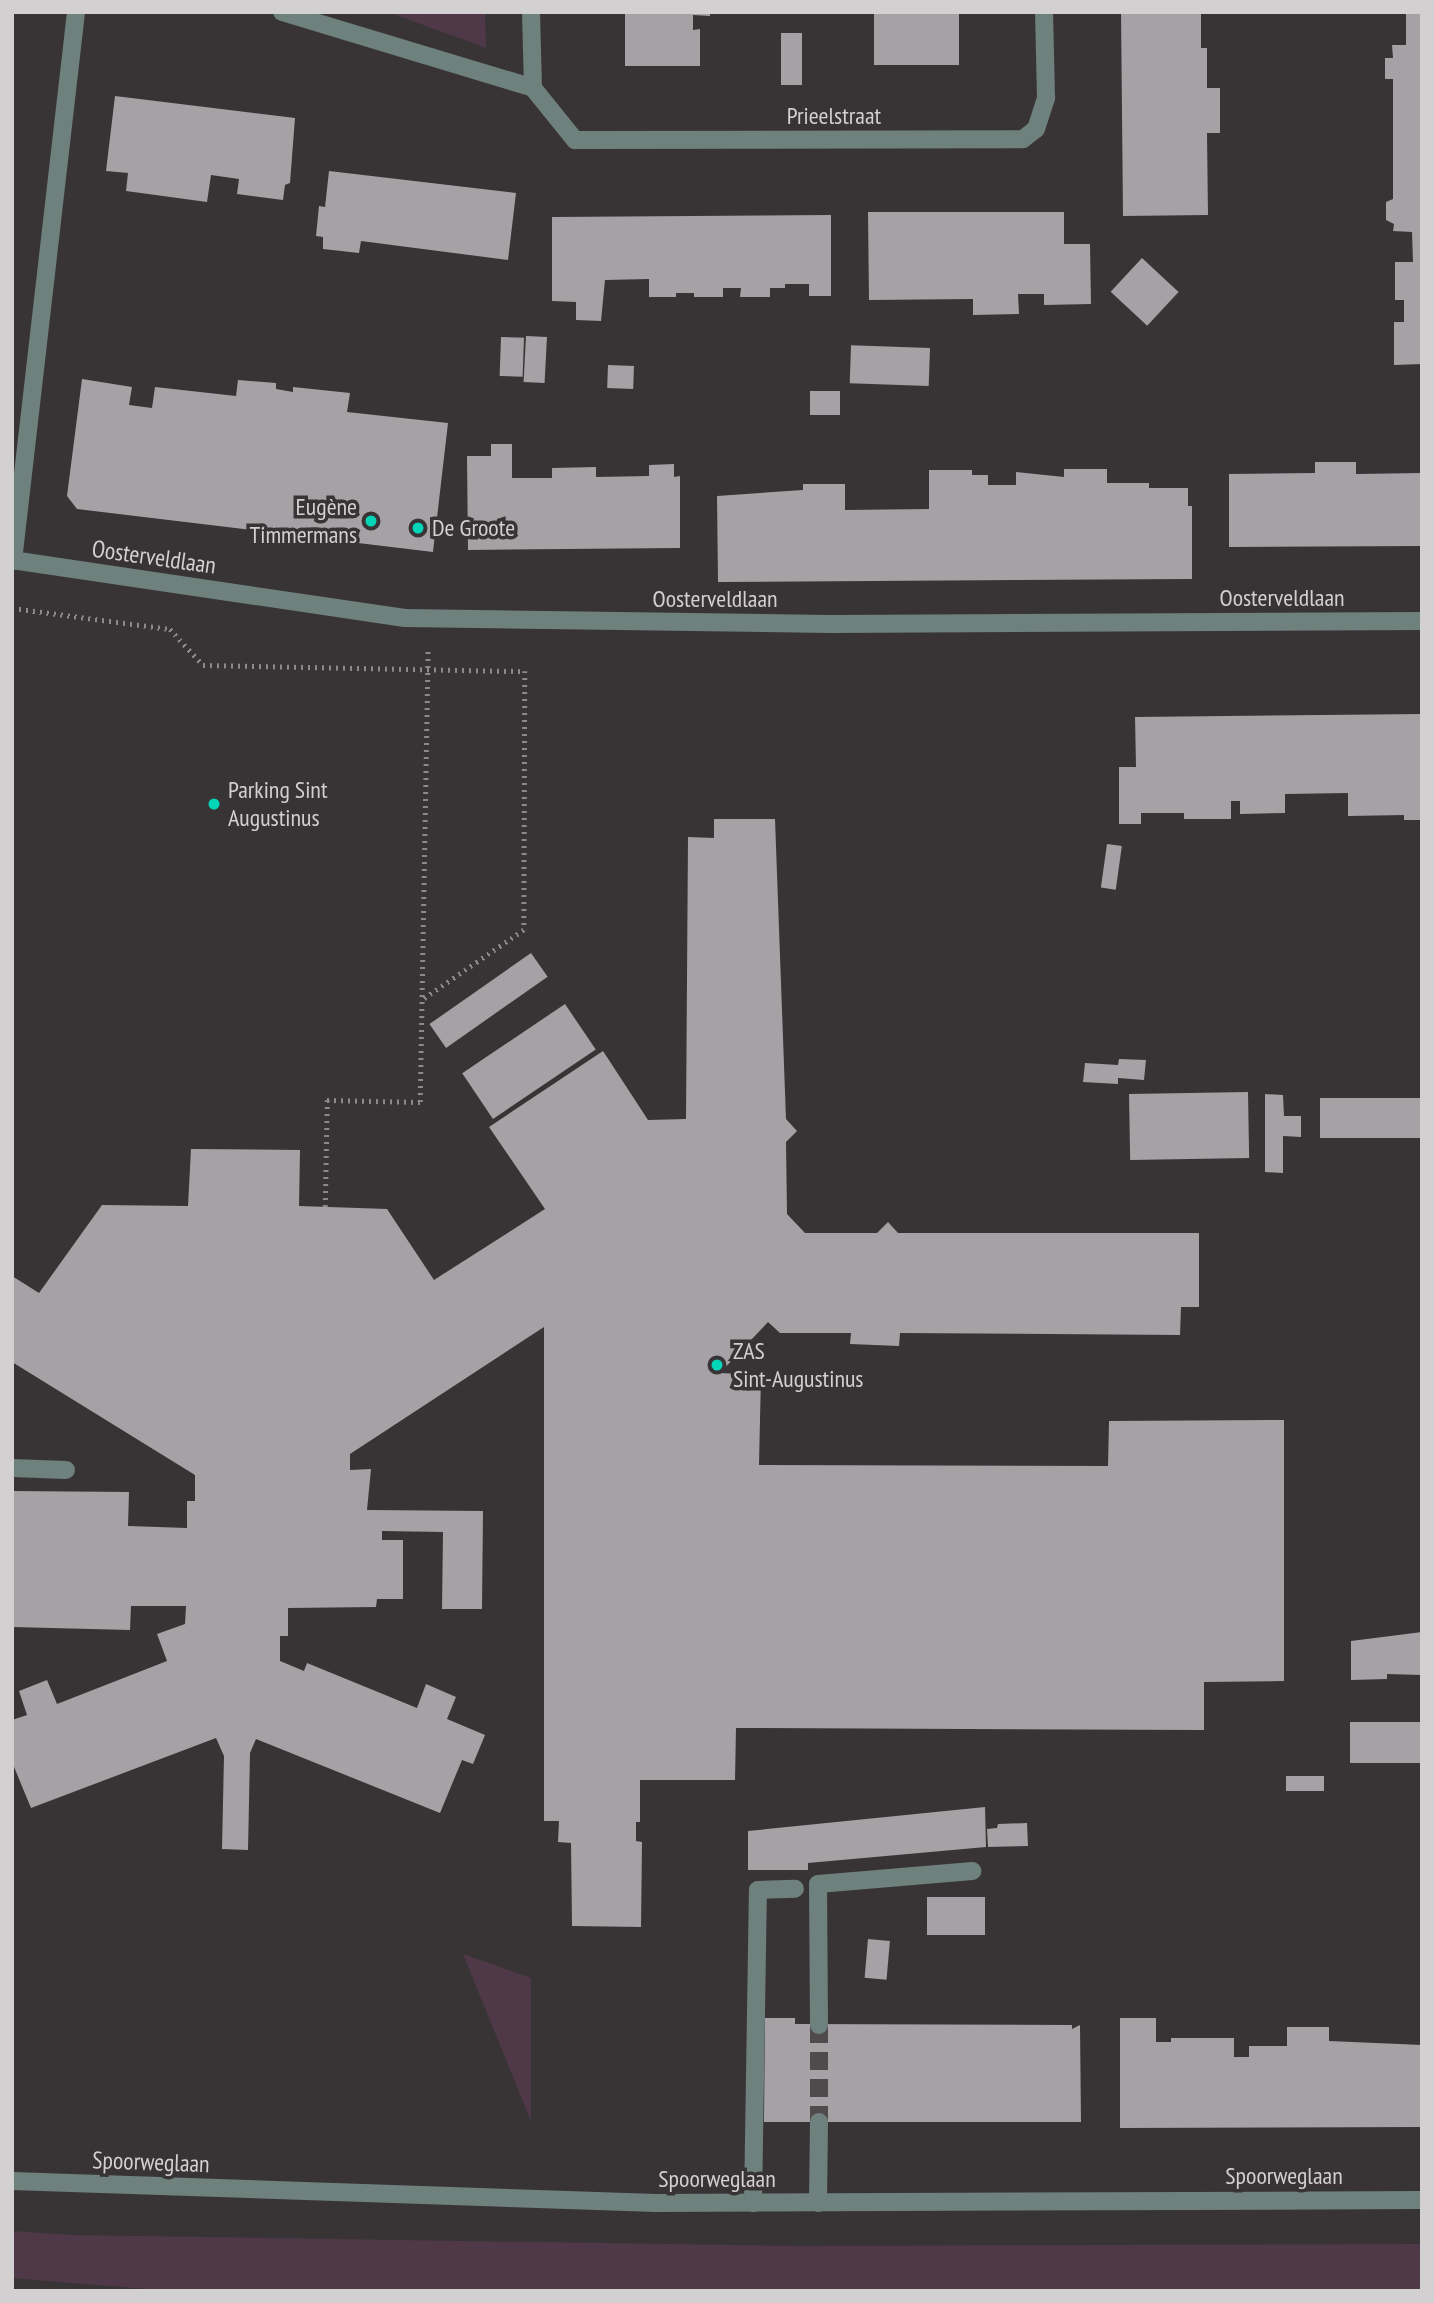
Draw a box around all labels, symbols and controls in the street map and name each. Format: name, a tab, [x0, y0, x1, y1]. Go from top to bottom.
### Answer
street label: Prieelstraat	[787, 102, 881, 130]
place label: Eugène Timmermans	[249, 493, 357, 549]
marker: Eugène Timmermans	[363, 513, 379, 529]
place label: De Groote	[432, 514, 515, 542]
marker: De Groote	[410, 520, 426, 536]
street label: Oosterveldlaan	[90, 534, 218, 580]
street label: Oosterveldlaan	[1219, 584, 1345, 612]
street label: Oosterveldlaan	[652, 585, 778, 613]
place label: Parking Sint Augustinus	[228, 776, 327, 832]
marker: Parking Sint Augustinus	[206, 796, 222, 812]
place label: ZAS Sint-Augustinus	[733, 1337, 863, 1393]
marker: ZAS Sint-Augustinus	[707, 1355, 727, 1375]
street label: Spoorweglaan	[92, 2146, 210, 2178]
street label: Spoorweglaan	[1225, 2162, 1343, 2190]
street label: Spoorweglaan	[658, 2165, 776, 2193]

